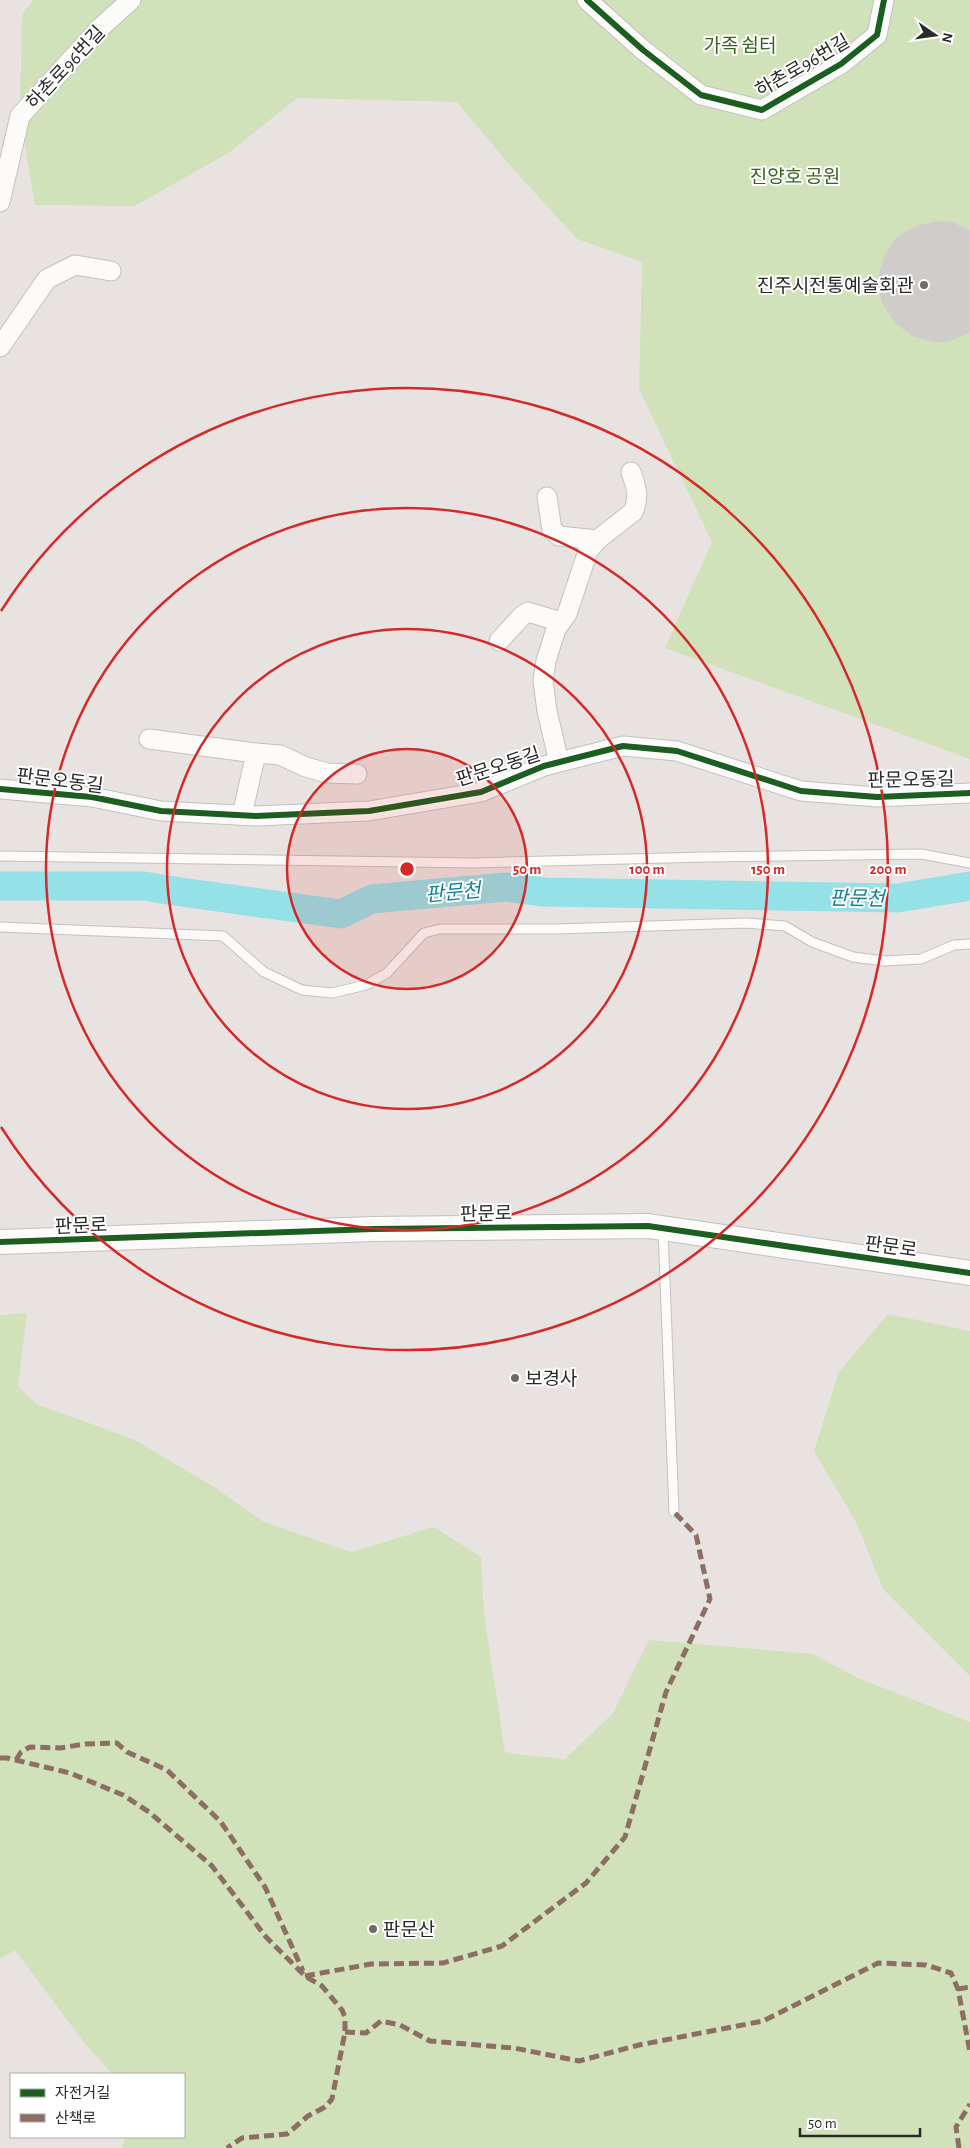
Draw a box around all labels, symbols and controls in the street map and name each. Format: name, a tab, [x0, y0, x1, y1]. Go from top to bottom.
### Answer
north arrow	[910, 10, 960, 60]
street label: 하촌로96번길	[23, 22, 109, 113]
street label: 하촌로96번길	[752, 31, 853, 101]
text: N	[939, 31, 955, 44]
park label: 가족 쉼터	[703, 36, 777, 56]
park label: 진양호 공원	[750, 167, 840, 187]
place label: 진주시전통예술회관	[757, 276, 914, 296]
marker: 진주시전통예술회관	[918, 279, 930, 291]
street label: 판문오동길	[454, 744, 543, 790]
street label: 판문오동길	[15, 766, 104, 796]
street label: 판문오동길	[867, 769, 955, 791]
centre of rings	[398, 860, 416, 878]
text: 50 m	[513, 862, 541, 877]
text: 100 m	[629, 862, 665, 877]
text: 150 m	[751, 862, 785, 877]
text: 200 m	[869, 862, 907, 877]
water label: 판문천	[425, 879, 484, 905]
water label: 판문천	[829, 888, 887, 910]
street label: 판문로	[460, 1204, 512, 1224]
street label: 판문로	[54, 1215, 108, 1237]
street label: 판문로	[863, 1233, 918, 1261]
place label: 보경사	[525, 1369, 577, 1389]
marker: 보경사	[509, 1372, 521, 1384]
place label: 판문산	[383, 1920, 435, 1940]
marker: 판문산	[367, 1923, 379, 1935]
legend	[10, 2073, 185, 2138]
text: 자전거길	[55, 2085, 110, 2101]
scale bar	[800, 2106, 920, 2138]
text: 산책로	[55, 2110, 96, 2126]
text: 50 m	[808, 2116, 837, 2131]

